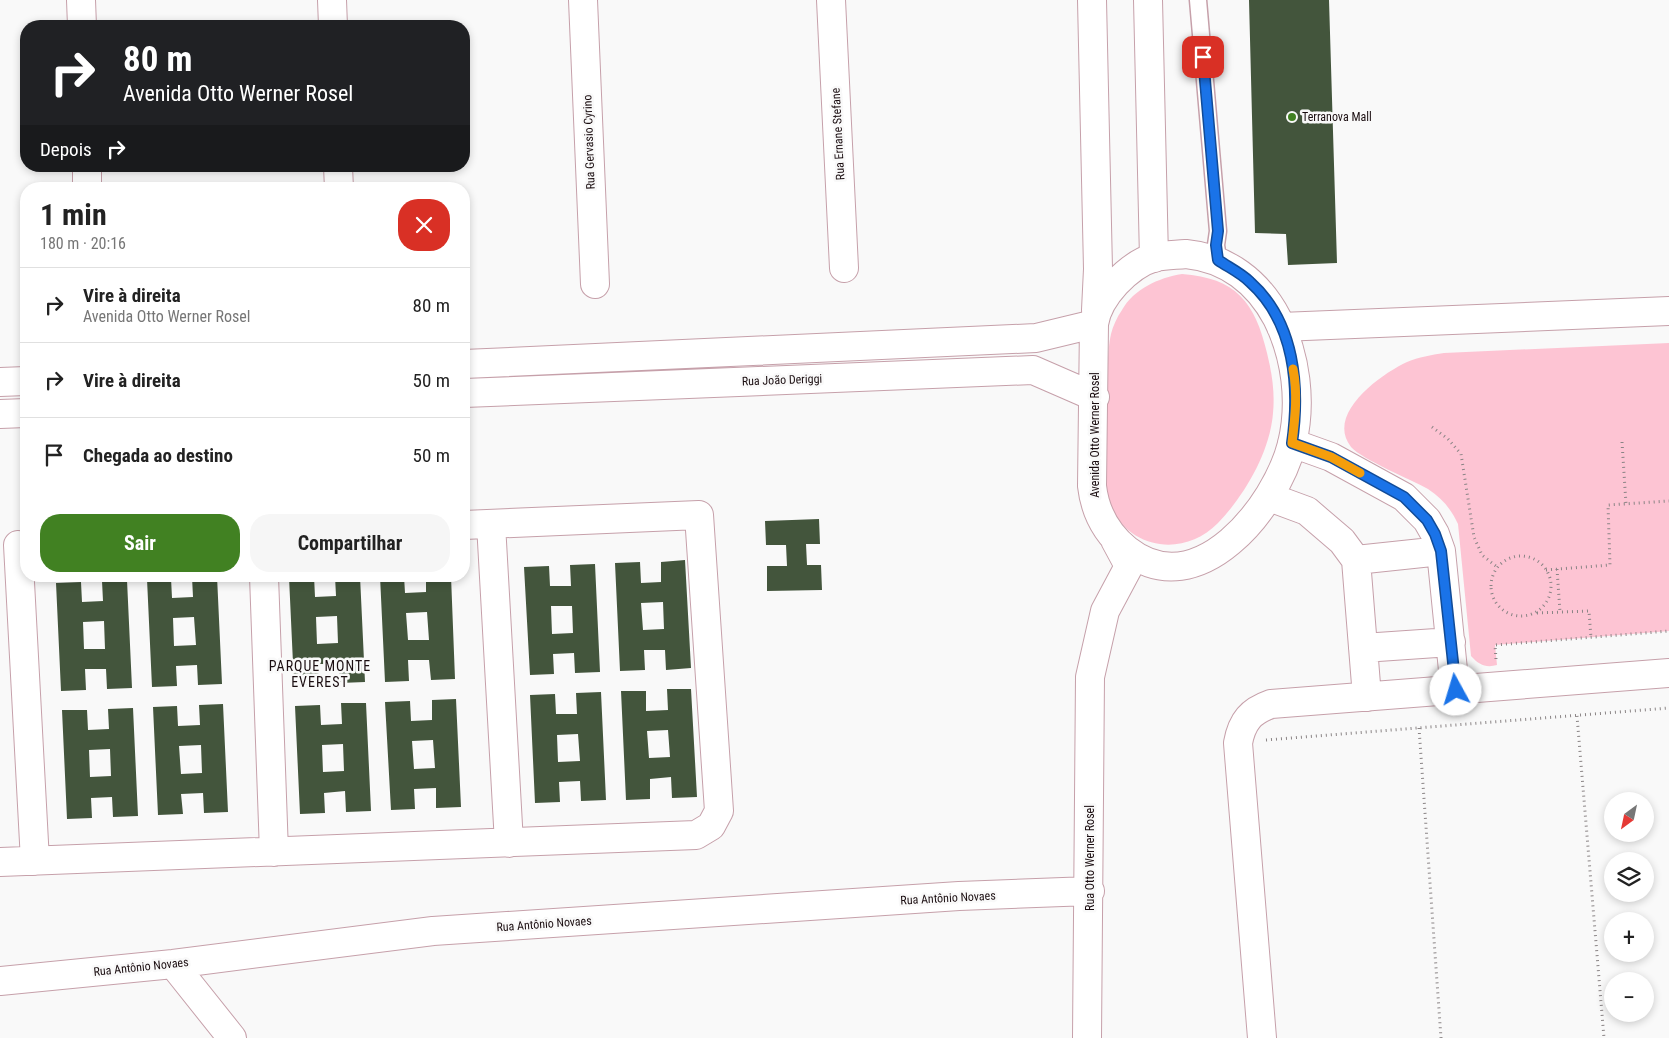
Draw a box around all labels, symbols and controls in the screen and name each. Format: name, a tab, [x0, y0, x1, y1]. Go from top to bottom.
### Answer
pin	[1182, 36, 1224, 78]
text: 80 m	[123, 39, 192, 80]
icon: right	[40, 40, 105, 105]
icon: arrive	[1189, 43, 1217, 71]
text: Avenida Otto Werner Rosel	[123, 81, 353, 106]
street label: Rua Ernane Stefane	[829, 87, 847, 181]
street label: Rua Gervasio Cyrino	[580, 94, 598, 190]
place label: Terranova Mall	[1302, 110, 1372, 124]
marker: Terranova Mall	[1286, 111, 1298, 123]
icon: right	[102, 135, 130, 163]
text: Depois	[40, 138, 92, 161]
text: 1 min	[40, 197, 107, 232]
button: close	[398, 199, 450, 251]
text: 180 m · 20:16	[40, 234, 126, 253]
text: Vire à direita	[83, 284, 181, 307]
icon: right	[40, 291, 68, 319]
text: 80 m	[413, 294, 450, 317]
text: Avenida Otto Werner Rosel	[83, 307, 251, 326]
icon: right	[40, 366, 68, 394]
text: Vire à direita	[83, 369, 181, 392]
text: 50 m	[413, 369, 450, 392]
street label: Rua João Deriggi	[742, 372, 822, 388]
street label: Avenida Otto Werner Rosel	[1088, 372, 1102, 498]
icon: arrive	[40, 441, 68, 469]
text: Chegada ao destino	[83, 444, 233, 467]
text: 50 m	[413, 444, 450, 467]
button: Sair	[40, 514, 240, 572]
button: Compartilhar	[250, 514, 450, 572]
district label: PARQUE MONTE EVEREST	[269, 658, 371, 690]
position arrow	[1429, 663, 1481, 715]
north arrow	[1604, 792, 1654, 842]
map controls	[1604, 792, 1654, 1022]
street label: Rua Otto Werner Rosel	[1083, 805, 1097, 911]
button: layers	[1604, 852, 1654, 902]
street label: Rua Antônio Novaes	[900, 889, 996, 907]
button: +	[1604, 912, 1654, 962]
street label: Rua Antônio Novaes	[496, 914, 592, 934]
street label: Rua Antônio Novaes	[93, 955, 189, 979]
button: −	[1604, 972, 1654, 1022]

